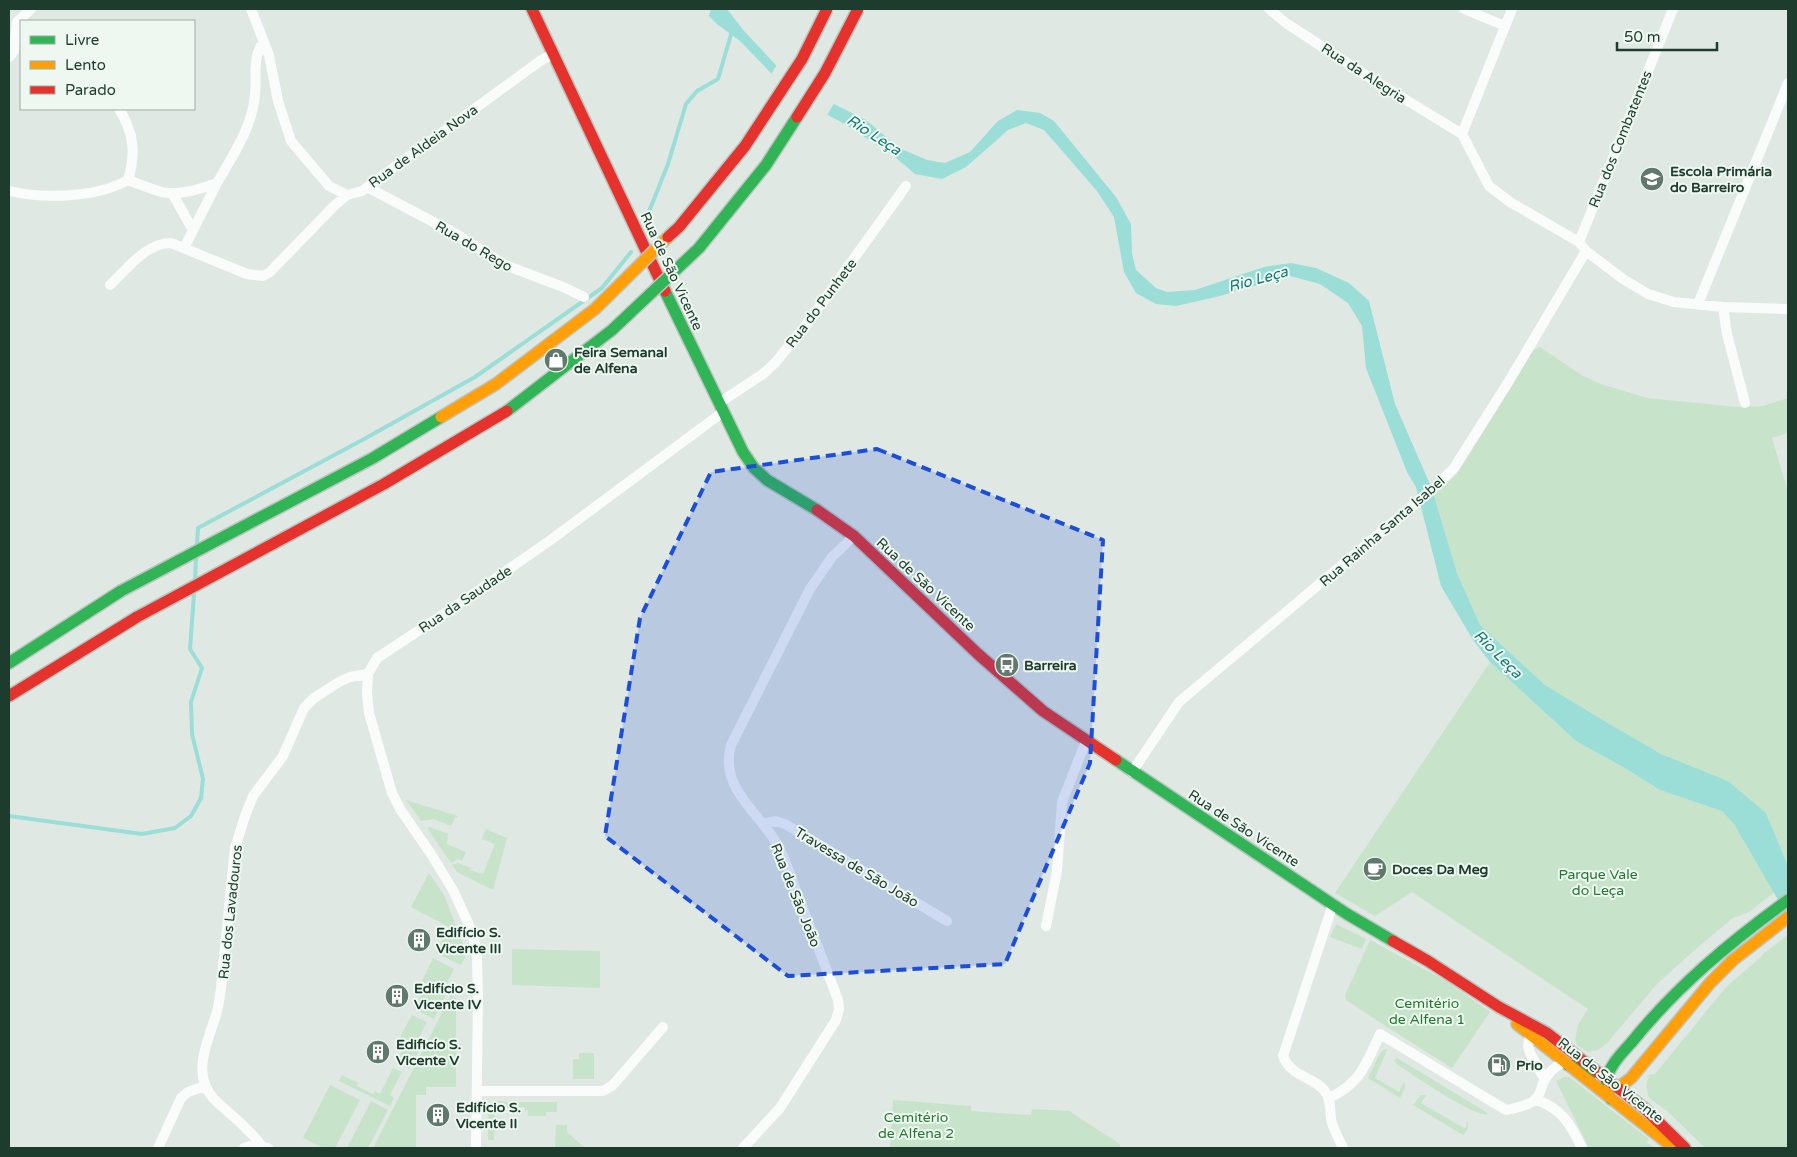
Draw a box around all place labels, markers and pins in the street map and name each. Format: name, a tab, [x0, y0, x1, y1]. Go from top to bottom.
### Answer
place label: Escola Primária do Barreiro	[1670, 163, 1772, 196]
school or university icon: Escola Primária do Barreiro	[1639, 166, 1665, 192]
place label: Feira Semanal de Alfena	[574, 344, 667, 377]
shop icon: Feira Semanal de Alfena	[543, 347, 569, 373]
bus stop icon: Barreira	[994, 652, 1020, 678]
place label: Barreira	[1024, 657, 1077, 674]
cafe icon: Doces Da Meg	[1362, 856, 1388, 882]
place label: Doces Da Meg	[1392, 861, 1489, 878]
place label: Edifício S. Vicente III	[436, 924, 502, 957]
building icon: Edifício S. Vicente III	[406, 927, 432, 953]
place label: Edifício S. Vicente IV	[414, 980, 482, 1013]
building icon: Edifício S. Vicente IV	[384, 983, 410, 1009]
place label: Edificío S. Vicente V	[396, 1036, 461, 1069]
building icon: Edificío S. Vicente V	[365, 1039, 391, 1065]
fuel station icon: Prio	[1486, 1052, 1512, 1078]
place label: Prio	[1516, 1057, 1543, 1074]
place label: Edifício S. Vicente II	[456, 1099, 521, 1132]
building icon: Edifício S. Vicente II	[425, 1102, 451, 1128]

